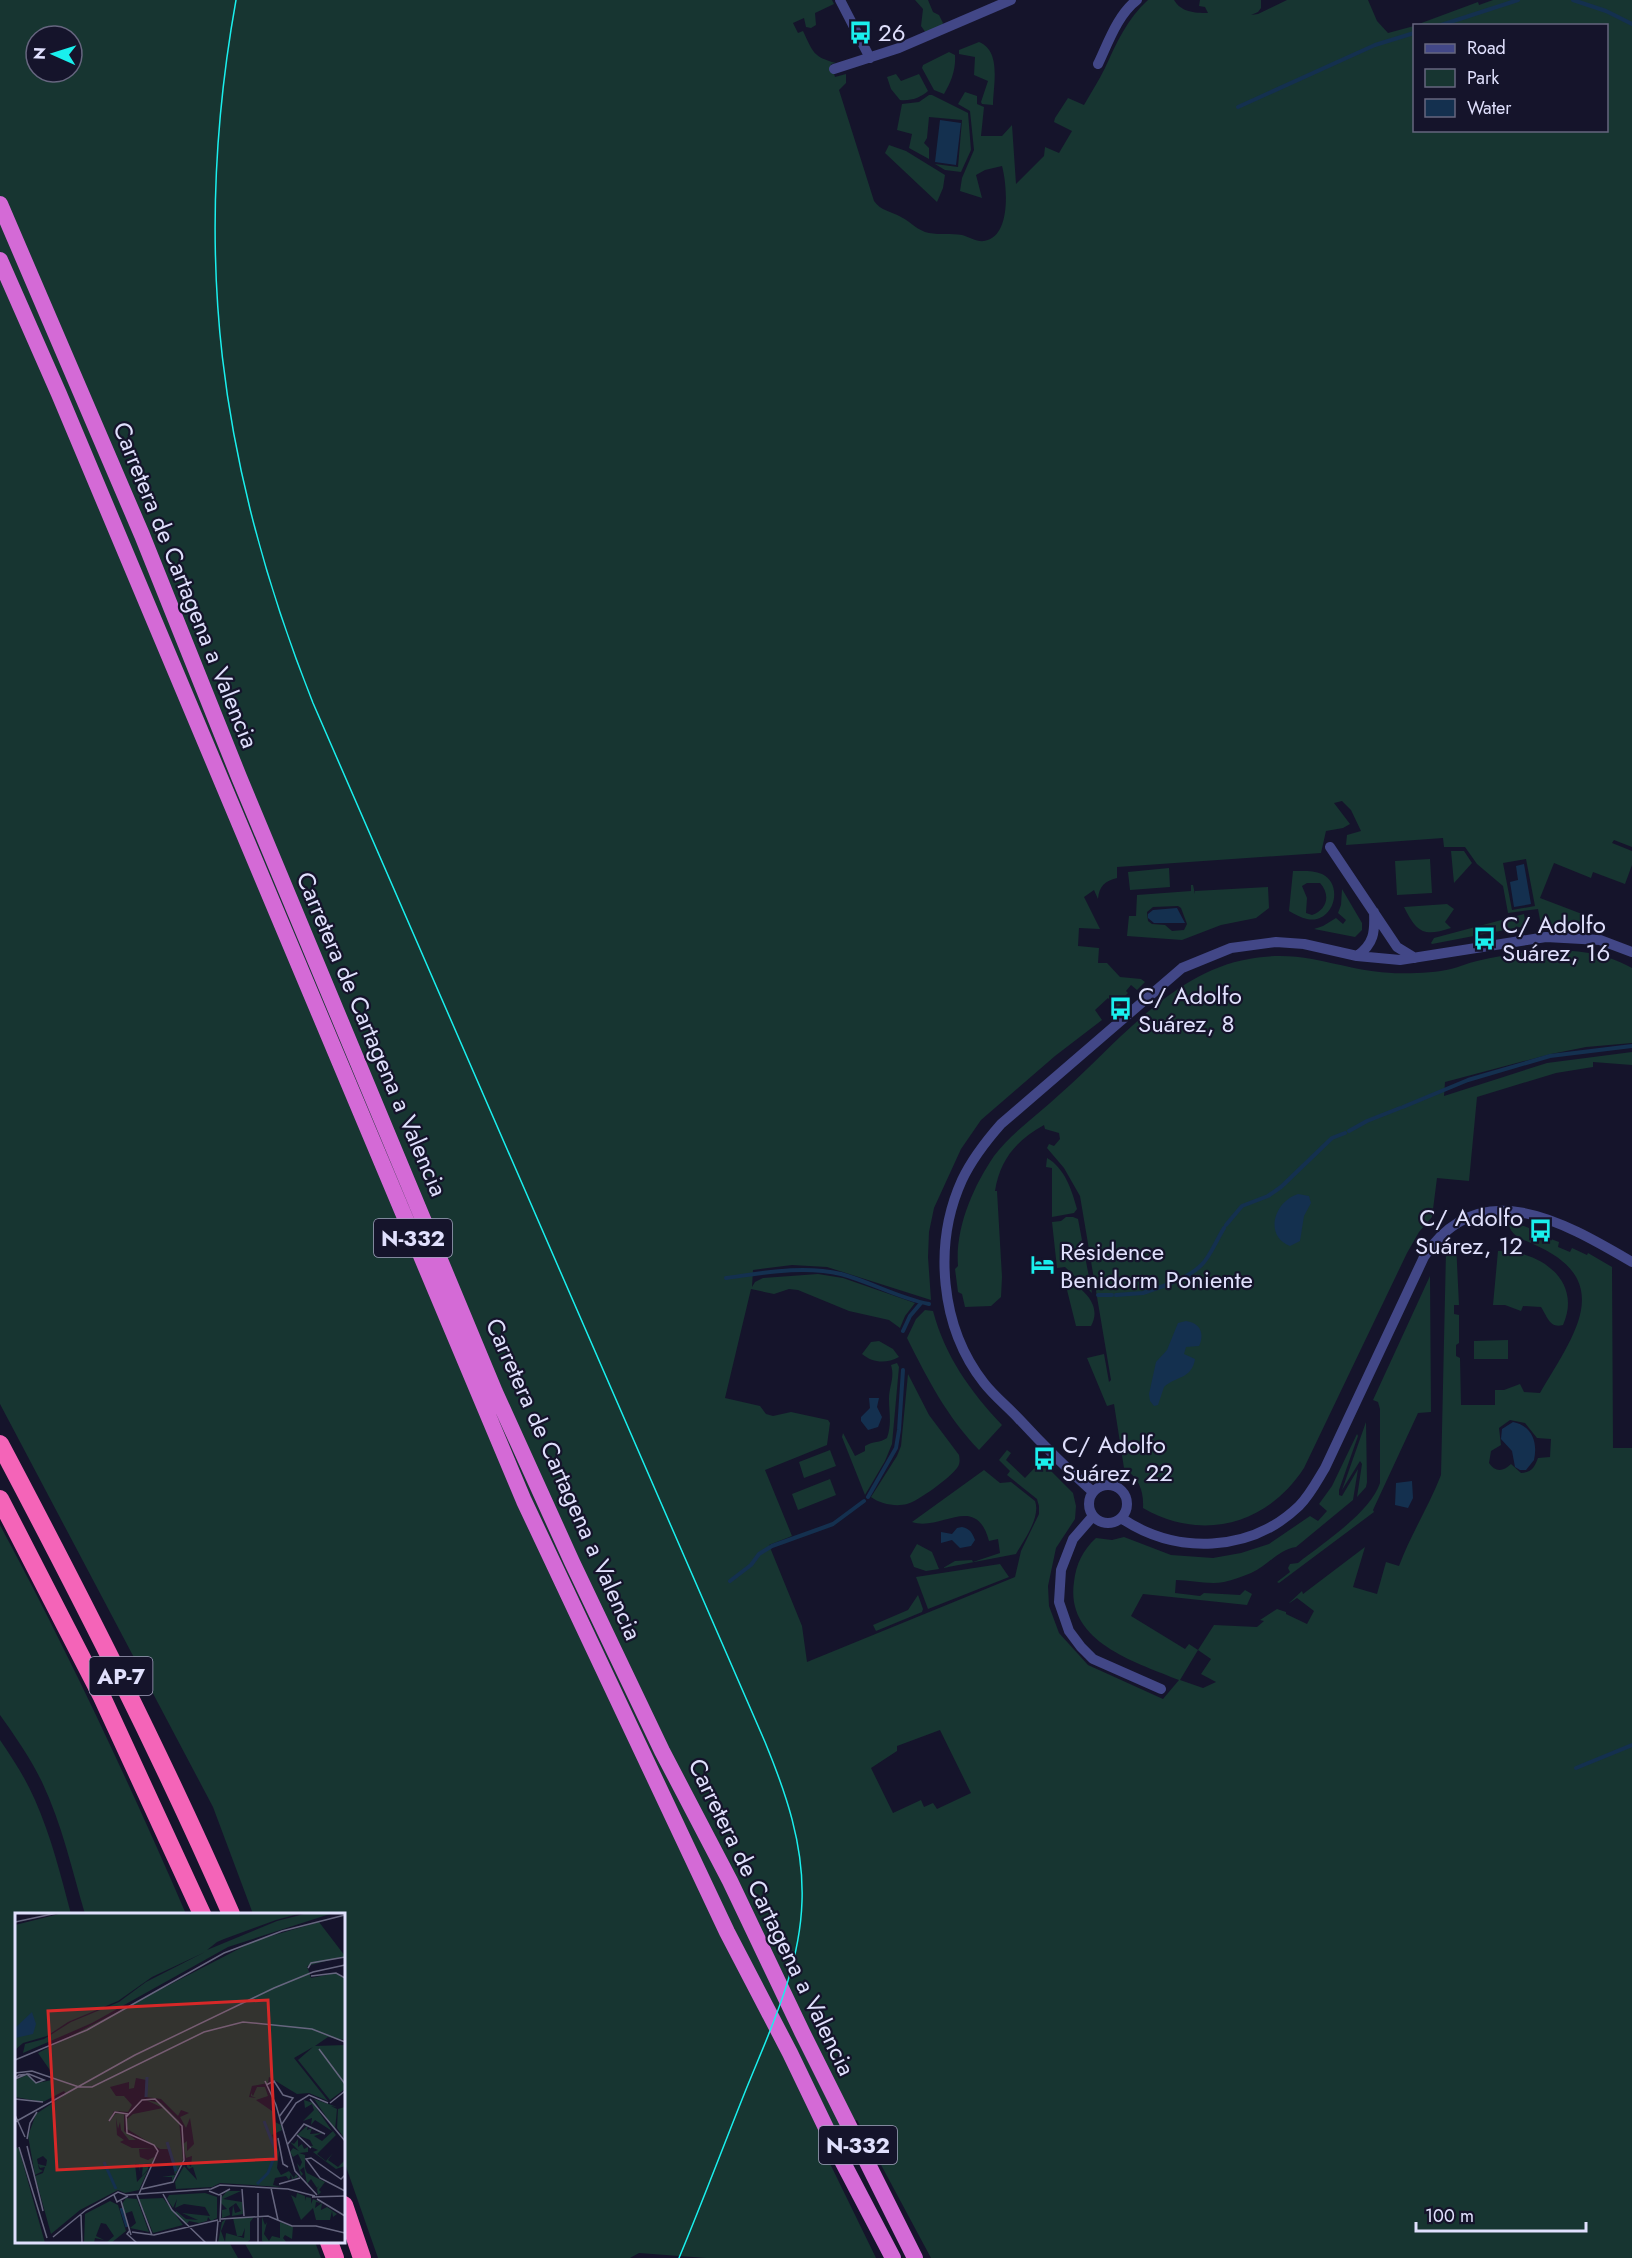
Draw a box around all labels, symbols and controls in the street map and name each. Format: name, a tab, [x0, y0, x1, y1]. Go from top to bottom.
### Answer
place label: 26	[878, 15, 905, 50]
bus stop icon: 26	[847, 19, 873, 45]
north arrow	[24, 24, 84, 84]
legend	[1413, 24, 1608, 132]
text: Road	[1467, 35, 1506, 61]
text: N	[28, 46, 51, 60]
text: Park	[1467, 65, 1499, 91]
text: Water	[1467, 95, 1512, 121]
street label: Carretera de Cartagena a Valencia	[104, 417, 268, 753]
street label: Carretera de Cartagena a Valencia	[288, 866, 456, 1202]
place label: C/ Adolfo Suárez, 16	[1502, 907, 1610, 970]
bus stop icon: C/ Adolfo Suárez, 16	[1471, 925, 1497, 951]
place label: C/ Adolfo Suárez, 8	[1138, 978, 1242, 1041]
bus stop icon: C/ Adolfo Suárez, 8	[1107, 996, 1133, 1022]
place label: C/ Adolfo Suárez, 12	[1415, 1200, 1523, 1263]
bus stop icon: C/ Adolfo Suárez, 12	[1528, 1218, 1554, 1244]
road number: N-332	[374, 1219, 452, 1257]
place label: Résidence Benidorm Poniente	[1060, 1234, 1253, 1297]
hotel icon: Résidence Benidorm Poniente	[1029, 1252, 1055, 1278]
street label: Carretera de Cartagena a Valencia	[477, 1312, 651, 1646]
place label: C/ Adolfo Suárez, 22	[1062, 1427, 1173, 1490]
bus stop icon: C/ Adolfo Suárez, 22	[1031, 1445, 1057, 1471]
road number: AP-7	[90, 1657, 152, 1695]
street label: Carretera de Cartagena a Valencia	[680, 1752, 864, 2082]
inset map	[15, 1913, 345, 2243]
road number: N-332	[819, 2126, 897, 2164]
scale bar	[1416, 2195, 1586, 2233]
text: 100 m	[1425, 2203, 1474, 2229]

